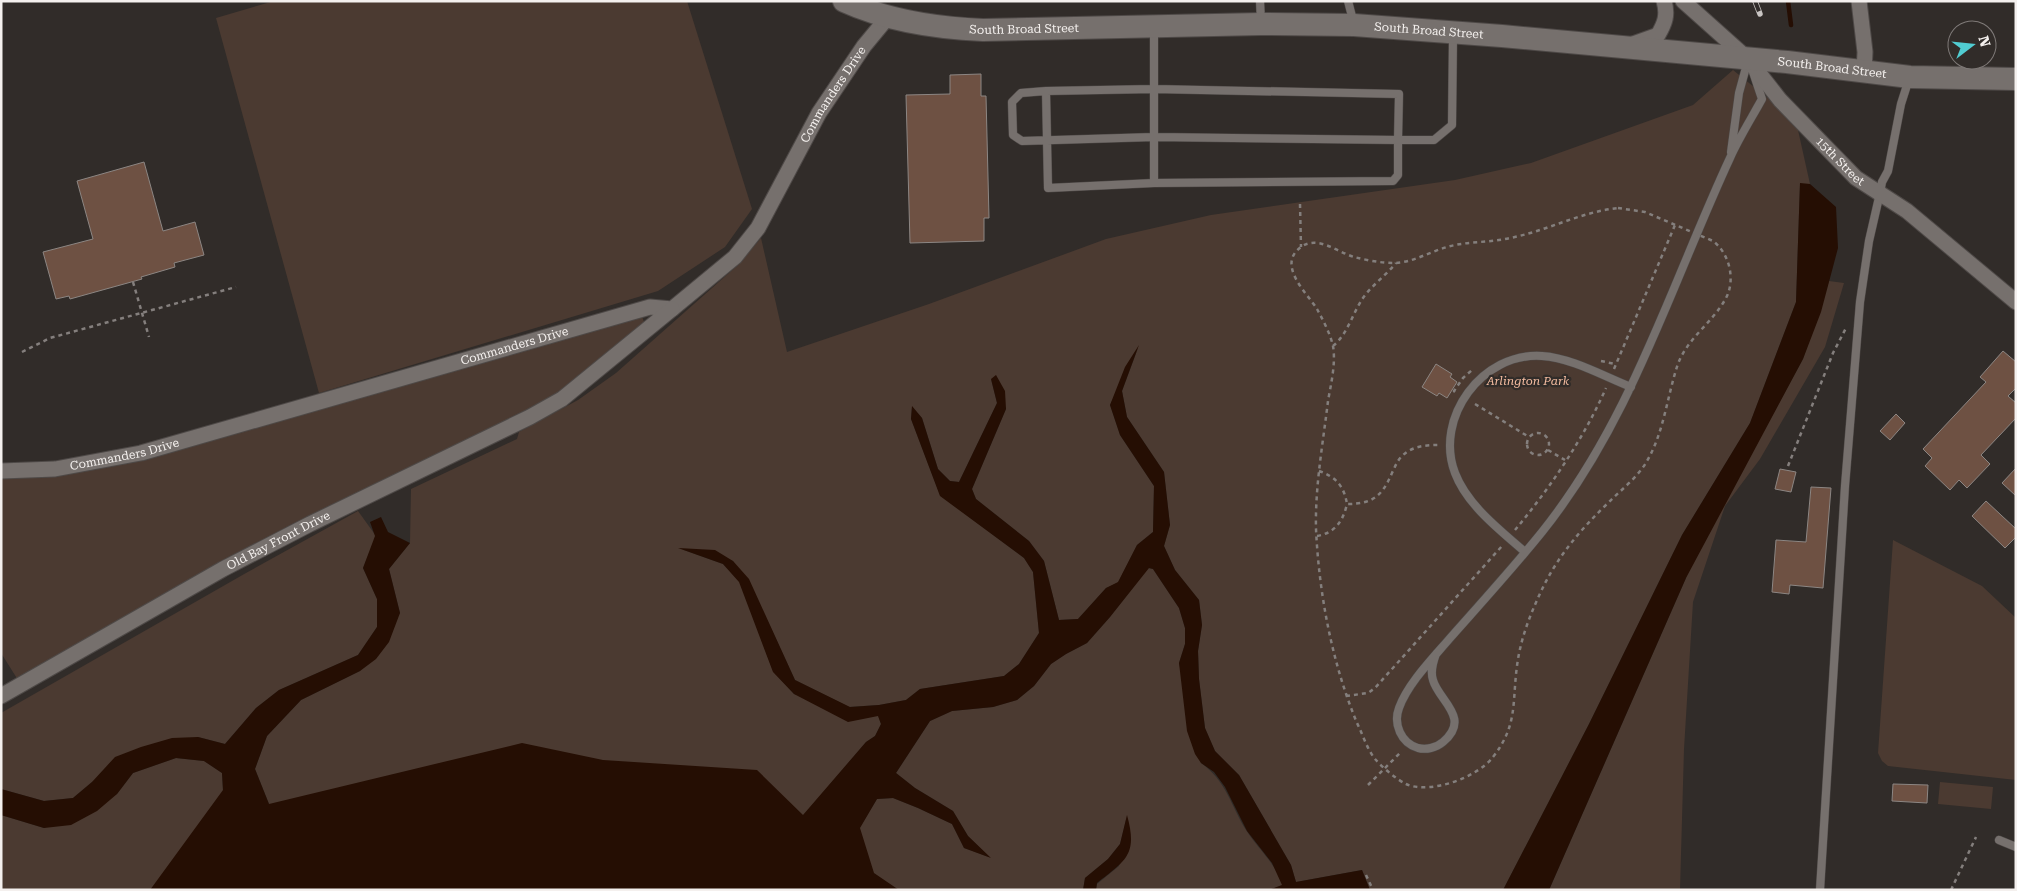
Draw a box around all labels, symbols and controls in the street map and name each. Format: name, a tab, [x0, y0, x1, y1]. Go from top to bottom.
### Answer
street label: South Broad Street	[1374, 20, 1484, 42]
north arrow	[1947, 20, 1997, 70]
street label: South Broad Street	[969, 21, 1080, 37]
text: N	[1975, 34, 1994, 49]
street label: Commanders Drive	[797, 43, 869, 145]
street label: South Broad Street	[1777, 54, 1888, 81]
street label: 15th Street	[1813, 134, 1867, 189]
street label: Commanders Drive	[459, 324, 570, 368]
park label: Arlington Park	[1486, 374, 1570, 388]
street label: Commanders Drive	[69, 435, 181, 473]
street label: Old Bay Front Drive	[224, 508, 333, 573]

